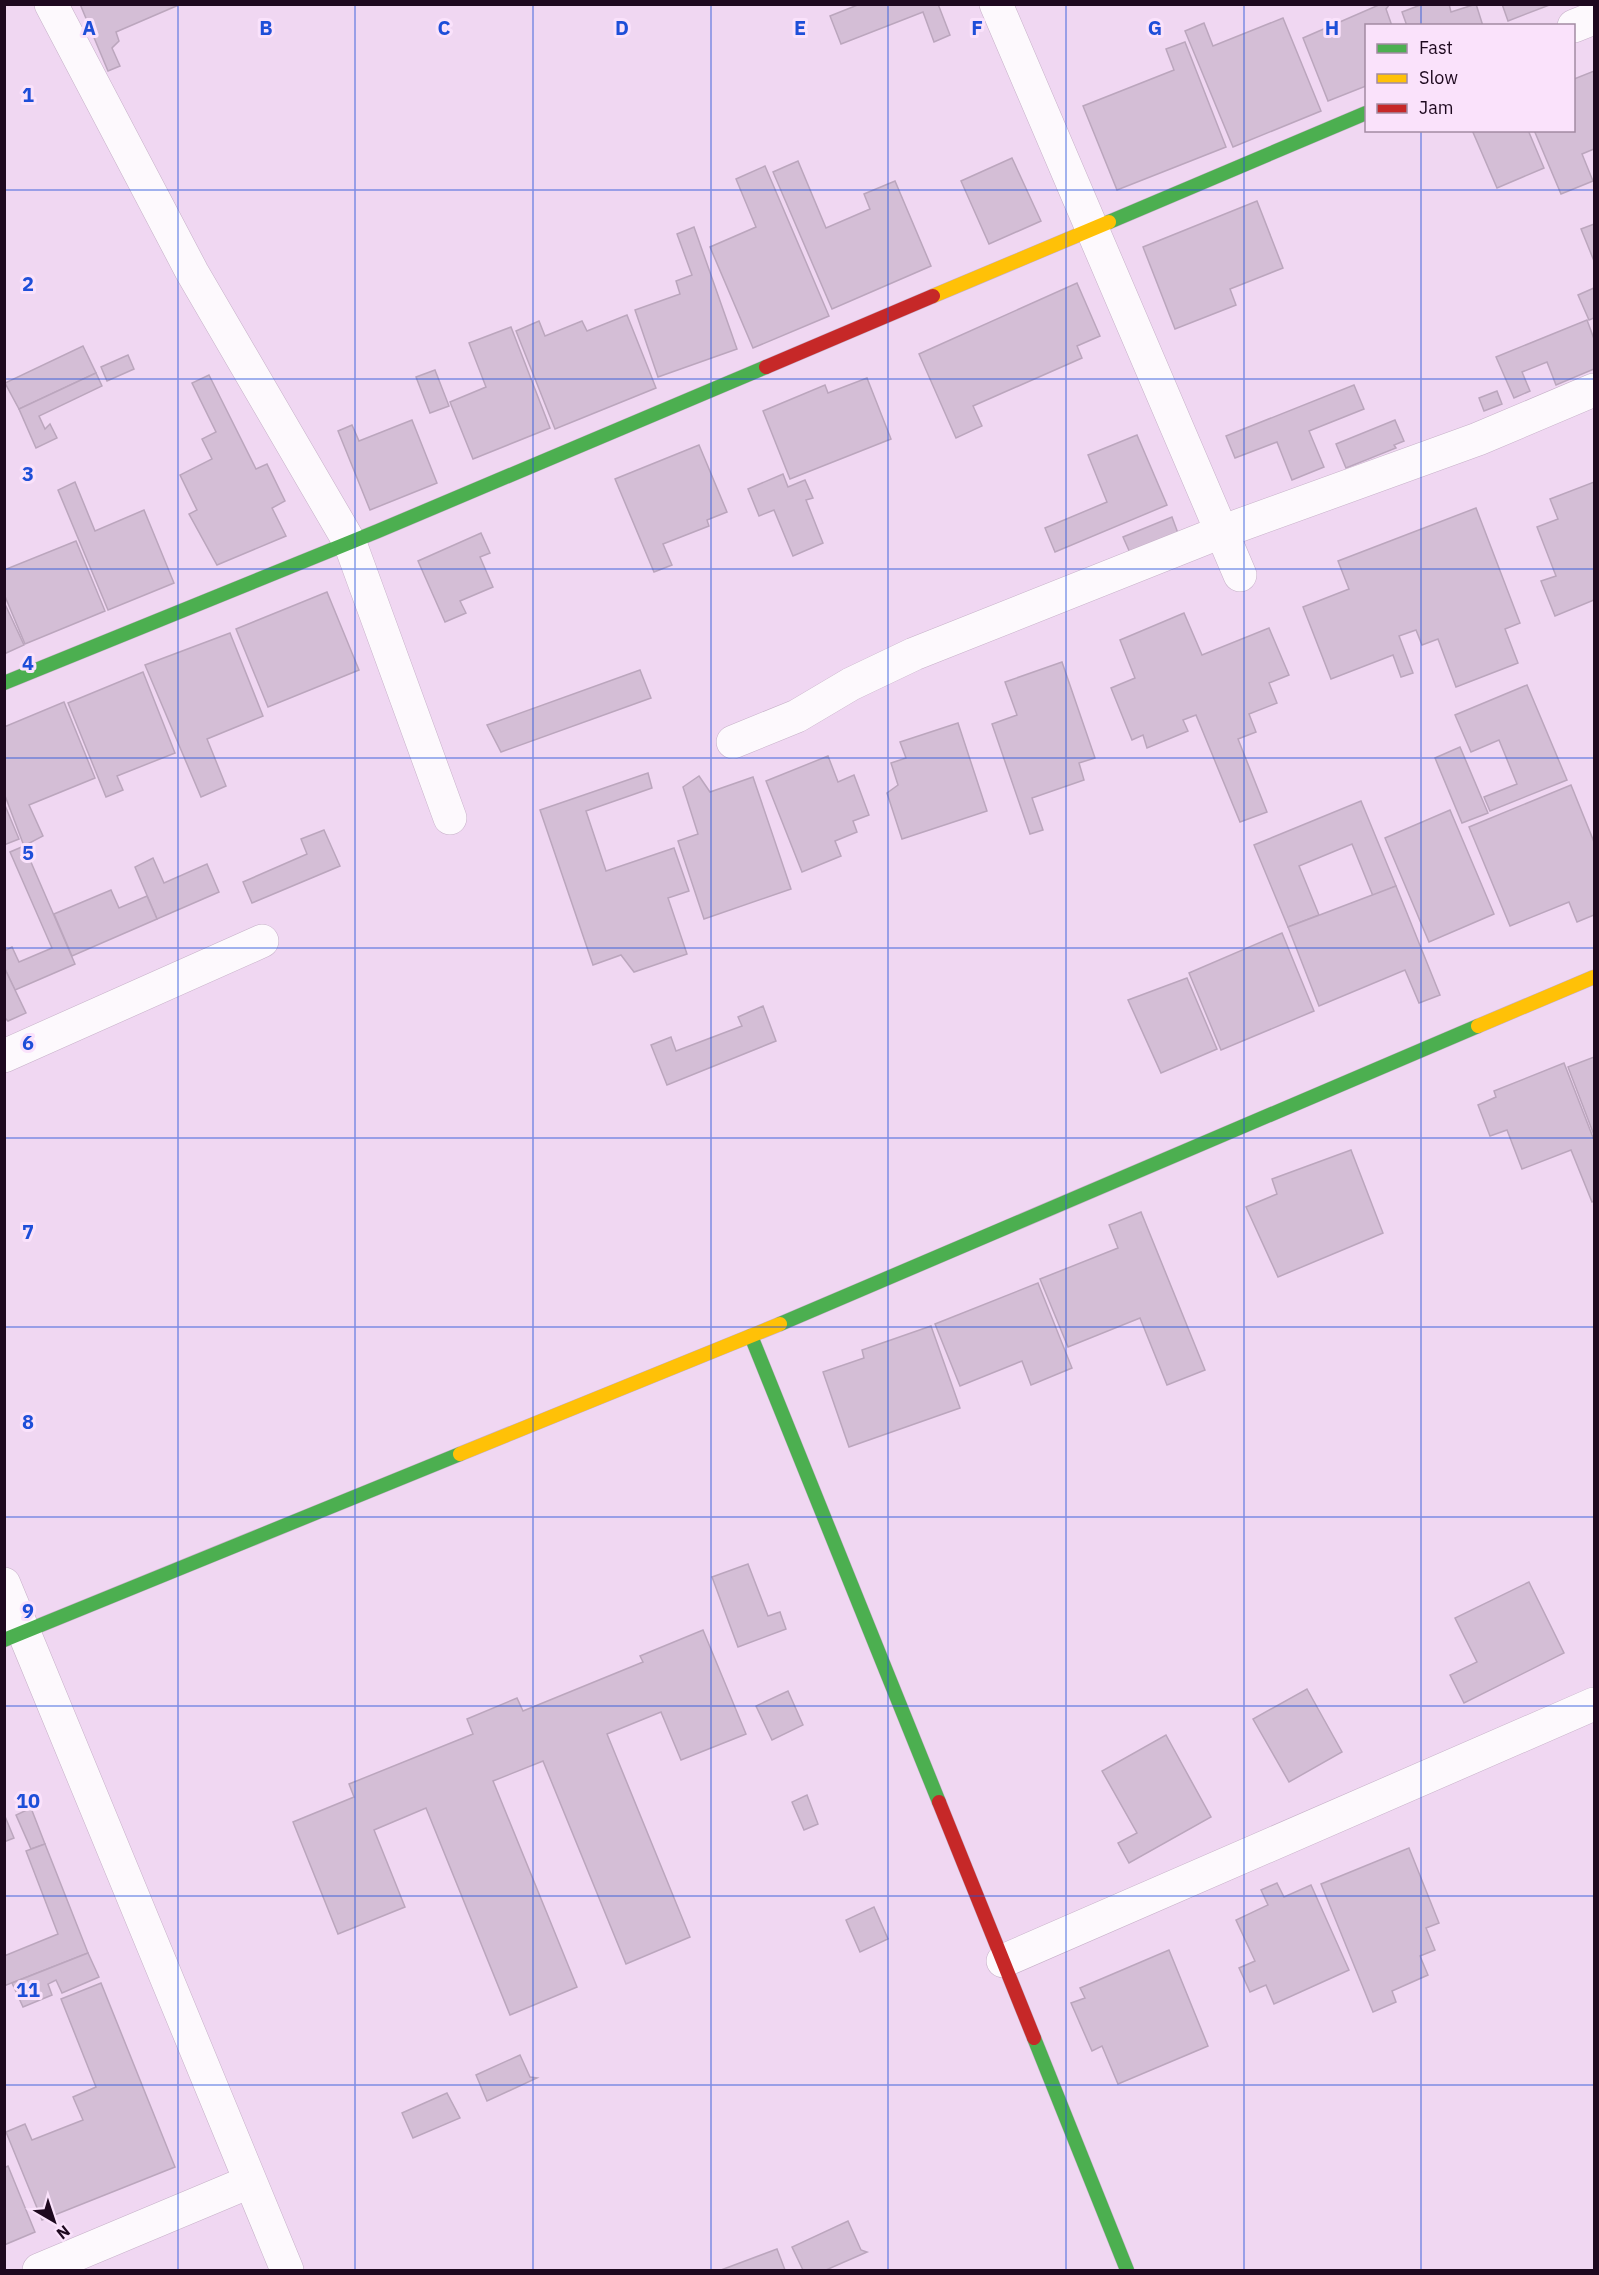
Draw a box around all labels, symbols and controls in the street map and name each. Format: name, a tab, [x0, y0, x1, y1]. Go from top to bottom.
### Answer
text: A	[82, 14, 96, 41]
text: B	[259, 14, 273, 41]
text: C	[437, 14, 451, 41]
text: D	[615, 14, 629, 41]
text: E	[794, 14, 806, 41]
text: F	[971, 14, 983, 41]
text: G	[1148, 14, 1162, 41]
text: H	[1325, 14, 1339, 41]
legend	[1365, 24, 1575, 132]
text: Fast	[1419, 36, 1453, 59]
text: Slow	[1419, 66, 1458, 89]
text: 1	[22, 81, 34, 108]
text: Jam	[1419, 96, 1454, 119]
text: 2	[22, 270, 34, 297]
text: 3	[22, 460, 34, 487]
text: 4	[22, 649, 34, 676]
text: 5	[22, 839, 34, 866]
text: 6	[22, 1029, 34, 1056]
text: 7	[22, 1218, 34, 1245]
text: 8	[22, 1408, 34, 1435]
text: 9	[22, 1597, 34, 1624]
text: 10	[16, 1787, 40, 1814]
text: 11	[16, 1976, 40, 2003]
north arrow	[24, 2191, 84, 2251]
text: N	[53, 2221, 74, 2244]

